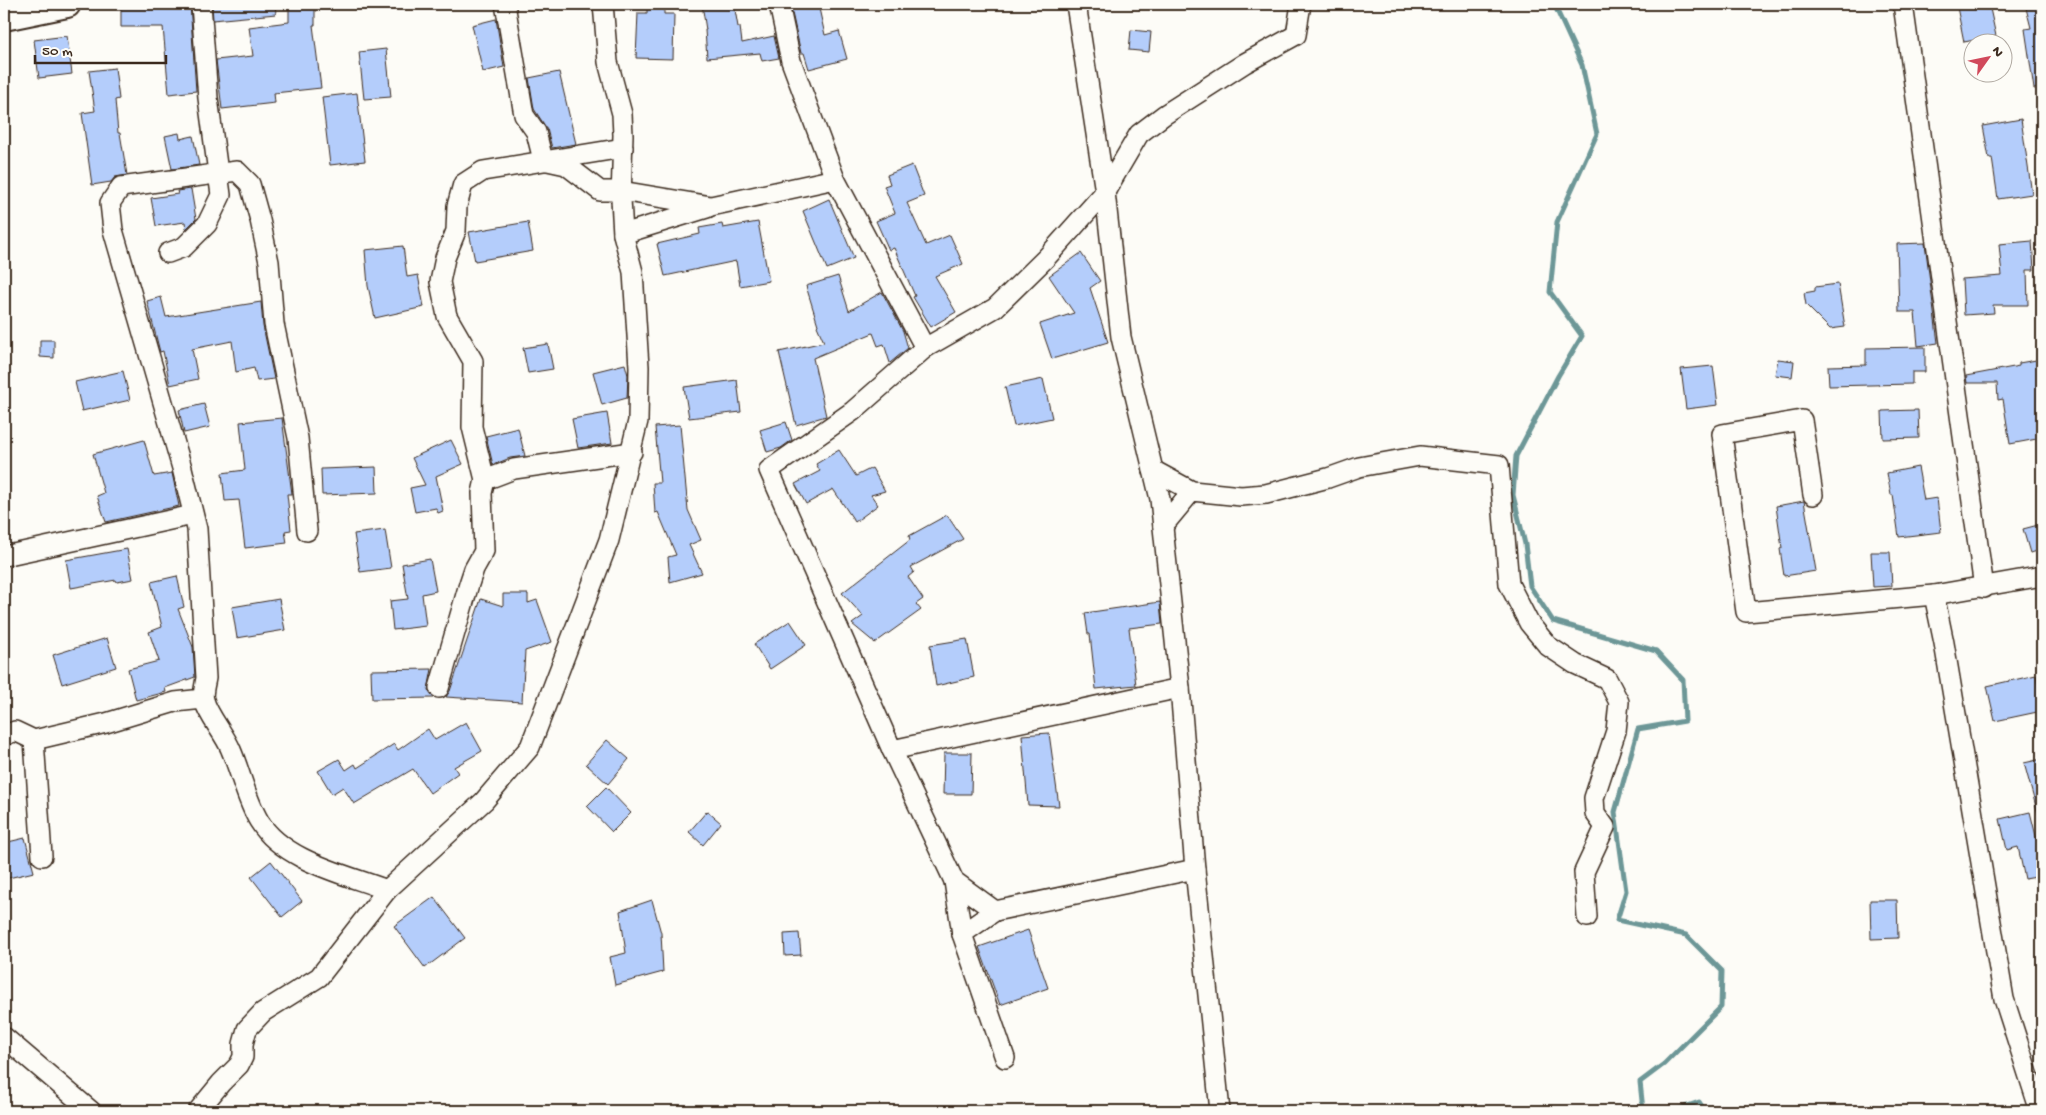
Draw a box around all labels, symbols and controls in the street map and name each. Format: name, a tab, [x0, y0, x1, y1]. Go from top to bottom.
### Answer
scale bar	[35, 32, 166, 64]
north arrow	[1964, 32, 2014, 82]
text: 50 m	[42, 43, 73, 61]
text: N	[1987, 44, 2006, 61]

